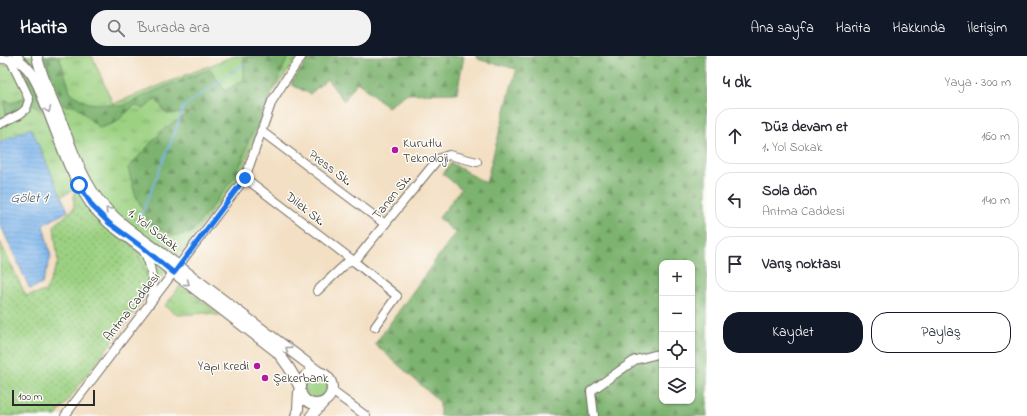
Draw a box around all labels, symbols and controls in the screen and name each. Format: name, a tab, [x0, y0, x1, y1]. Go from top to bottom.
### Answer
search box	[91, 10, 371, 46]
text: Harita	[20, 15, 67, 42]
icon: search	[105, 17, 127, 39]
text: Burada ara	[137, 17, 210, 39]
text: Ana sayfa	[751, 18, 814, 39]
text: Harita	[836, 18, 871, 39]
text: Hakkında	[893, 18, 945, 39]
text: İletişim	[967, 18, 1007, 39]
text: 4 dk	[723, 70, 751, 95]
text: Yaya · 300 m	[945, 73, 1011, 92]
one-way arrow	[43, 106, 51, 113]
text: Düz devam et	[762, 116, 848, 138]
icon: ahead	[724, 125, 746, 147]
text: 160 m	[981, 127, 1010, 146]
place label: Kurutlu Teknoloji	[403, 134, 448, 168]
text: 1. Yol Sokak	[762, 138, 823, 157]
street label: Press Sk.	[304, 145, 356, 191]
marker: Kurutlu Teknoloji	[390, 145, 400, 155]
route end	[236, 169, 254, 187]
street label: Tanen Sk.	[368, 170, 416, 224]
route start	[70, 176, 88, 194]
text: Sola dön	[762, 180, 817, 202]
street label: Dilek Sk.	[280, 187, 329, 231]
water label: Gölet 1	[11, 188, 50, 209]
icon: left	[724, 189, 746, 211]
text: 140 m	[982, 191, 1010, 210]
text: Arıtma Caddesi	[762, 202, 845, 221]
street label: 1. Yol Sokak	[123, 204, 183, 256]
one-way arrow	[105, 207, 112, 215]
icon: arrive	[724, 253, 746, 275]
text: Varış noktası	[762, 253, 841, 275]
map controls	[659, 260, 695, 404]
button: +	[659, 260, 695, 296]
street label: Arıtma Caddesi	[99, 269, 165, 345]
one-way arrow	[182, 278, 189, 285]
button: −	[659, 296, 695, 332]
button: Kaydet	[723, 312, 863, 353]
button: Paylaş	[871, 312, 1011, 353]
button: locate	[659, 332, 695, 368]
one-way arrow	[286, 347, 293, 354]
place label: Yapı Kredi	[198, 357, 249, 376]
marker: Yapı Kredi	[252, 361, 262, 371]
button: layers	[659, 368, 695, 404]
place label: Şekerbank	[273, 369, 329, 388]
marker: Şekerbank	[260, 373, 270, 383]
scale bar	[12, 388, 95, 407]
text: 100 m	[18, 389, 42, 405]

